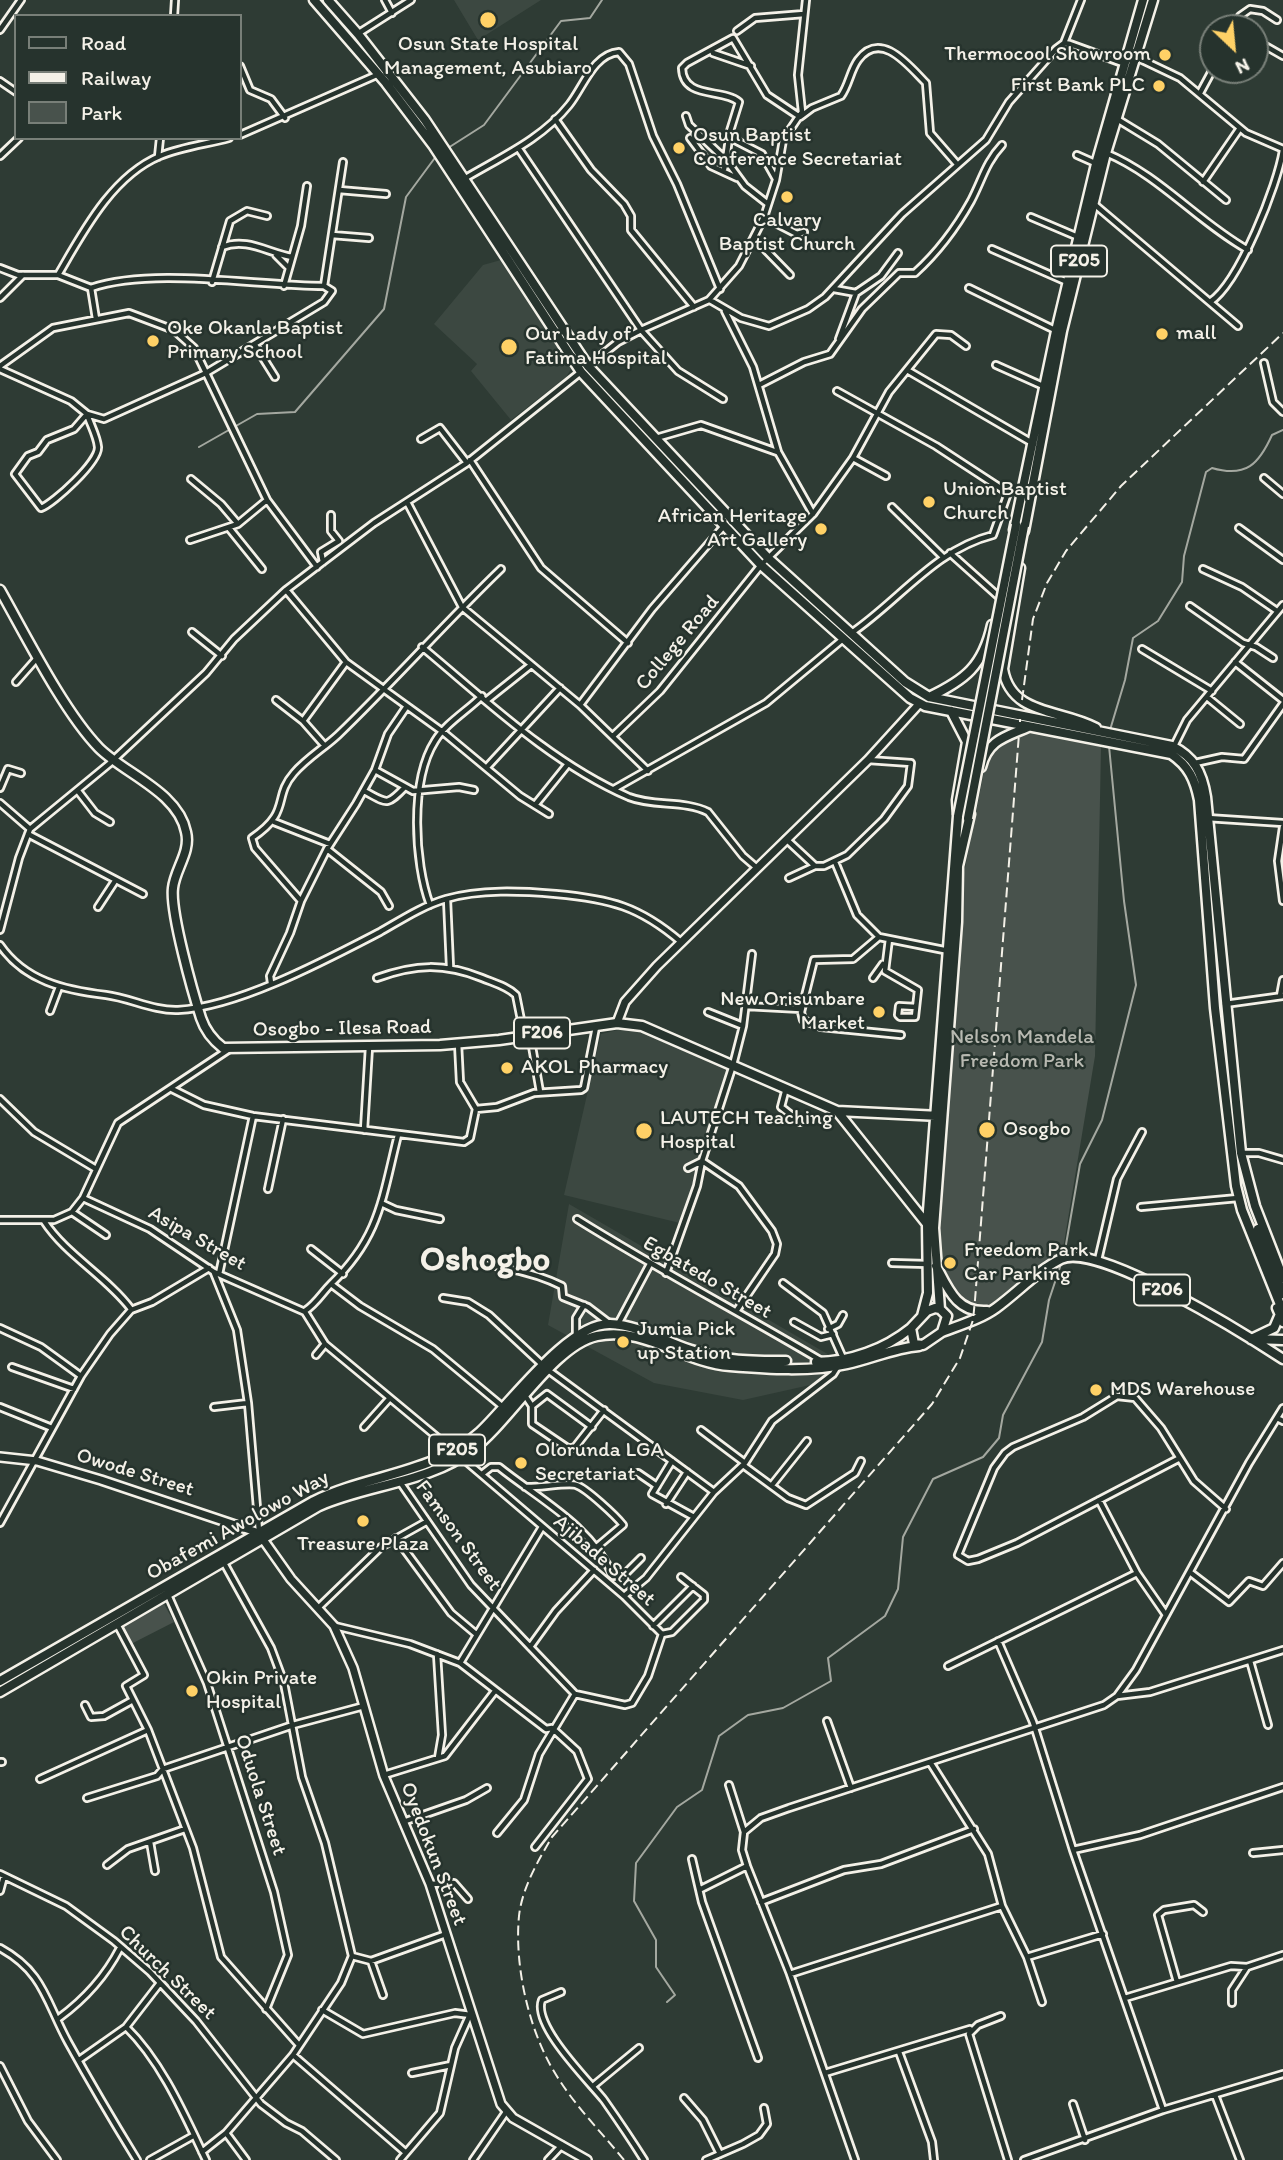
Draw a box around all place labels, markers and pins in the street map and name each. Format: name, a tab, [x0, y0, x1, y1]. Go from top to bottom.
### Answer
marker: Osun State Hospital Management, Asubiaro	[478, 10, 498, 30]
place label: Osun State Hospital Management, Asubiaro	[384, 32, 592, 82]
place label: Thermocool Showroom	[944, 42, 1151, 68]
marker: Thermocool Showroom	[1157, 47, 1173, 63]
place label: First Bank PLC	[1011, 73, 1145, 99]
marker: First Bank PLC	[1151, 78, 1167, 94]
place label: Osun Baptist Conference Secretariat	[693, 123, 902, 173]
marker: Osun Baptist Conference Secretariat	[671, 140, 687, 156]
marker: Calvary Baptist Church	[779, 189, 795, 205]
place label: Calvary Baptist Church	[719, 208, 855, 258]
place label: Oke Okanla Baptist Primary School	[167, 316, 343, 366]
place label: mall	[1176, 321, 1216, 347]
place label: Our Lady of Fatima Hospital	[525, 322, 667, 372]
marker: mall	[1154, 326, 1170, 342]
marker: Oke Okanla Baptist Primary School	[145, 333, 161, 349]
marker: Our Lady of Fatima Hospital	[499, 337, 519, 357]
place label: Union Baptist Church	[943, 477, 1067, 527]
marker: Union Baptist Church	[921, 494, 937, 510]
place label: African Heritage Art Gallery	[658, 504, 807, 554]
marker: African Heritage Art Gallery	[813, 521, 829, 537]
place label: New Orisunbare Market	[720, 987, 865, 1037]
marker: New Orisunbare Market	[871, 1004, 887, 1020]
place label: AKOL Pharmacy	[521, 1055, 668, 1081]
marker: AKOL Pharmacy	[499, 1060, 515, 1076]
place label: LAUTECH Teaching Hospital	[660, 1106, 833, 1156]
place label: Osogbo	[1003, 1117, 1071, 1143]
marker: Osogbo	[977, 1120, 997, 1140]
marker: LAUTECH Teaching Hospital	[634, 1121, 654, 1141]
place label: Freedom Park Car Parking	[964, 1238, 1089, 1288]
marker: Freedom Park Car Parking	[942, 1255, 958, 1271]
place label: Jumia Pick up Station	[637, 1317, 735, 1367]
marker: Jumia Pick up Station	[615, 1334, 631, 1350]
place label: MDS Warehouse	[1110, 1377, 1255, 1403]
marker: MDS Warehouse	[1088, 1382, 1104, 1398]
place label: Olorunda LGA Secretariat	[535, 1438, 664, 1488]
marker: Olorunda LGA Secretariat	[513, 1455, 529, 1471]
marker: Treasure Plaza	[355, 1513, 371, 1529]
place label: Treasure Plaza	[297, 1532, 429, 1558]
place label: Okin Private Hospital	[206, 1666, 317, 1716]
marker: Okin Private Hospital	[184, 1683, 200, 1699]

